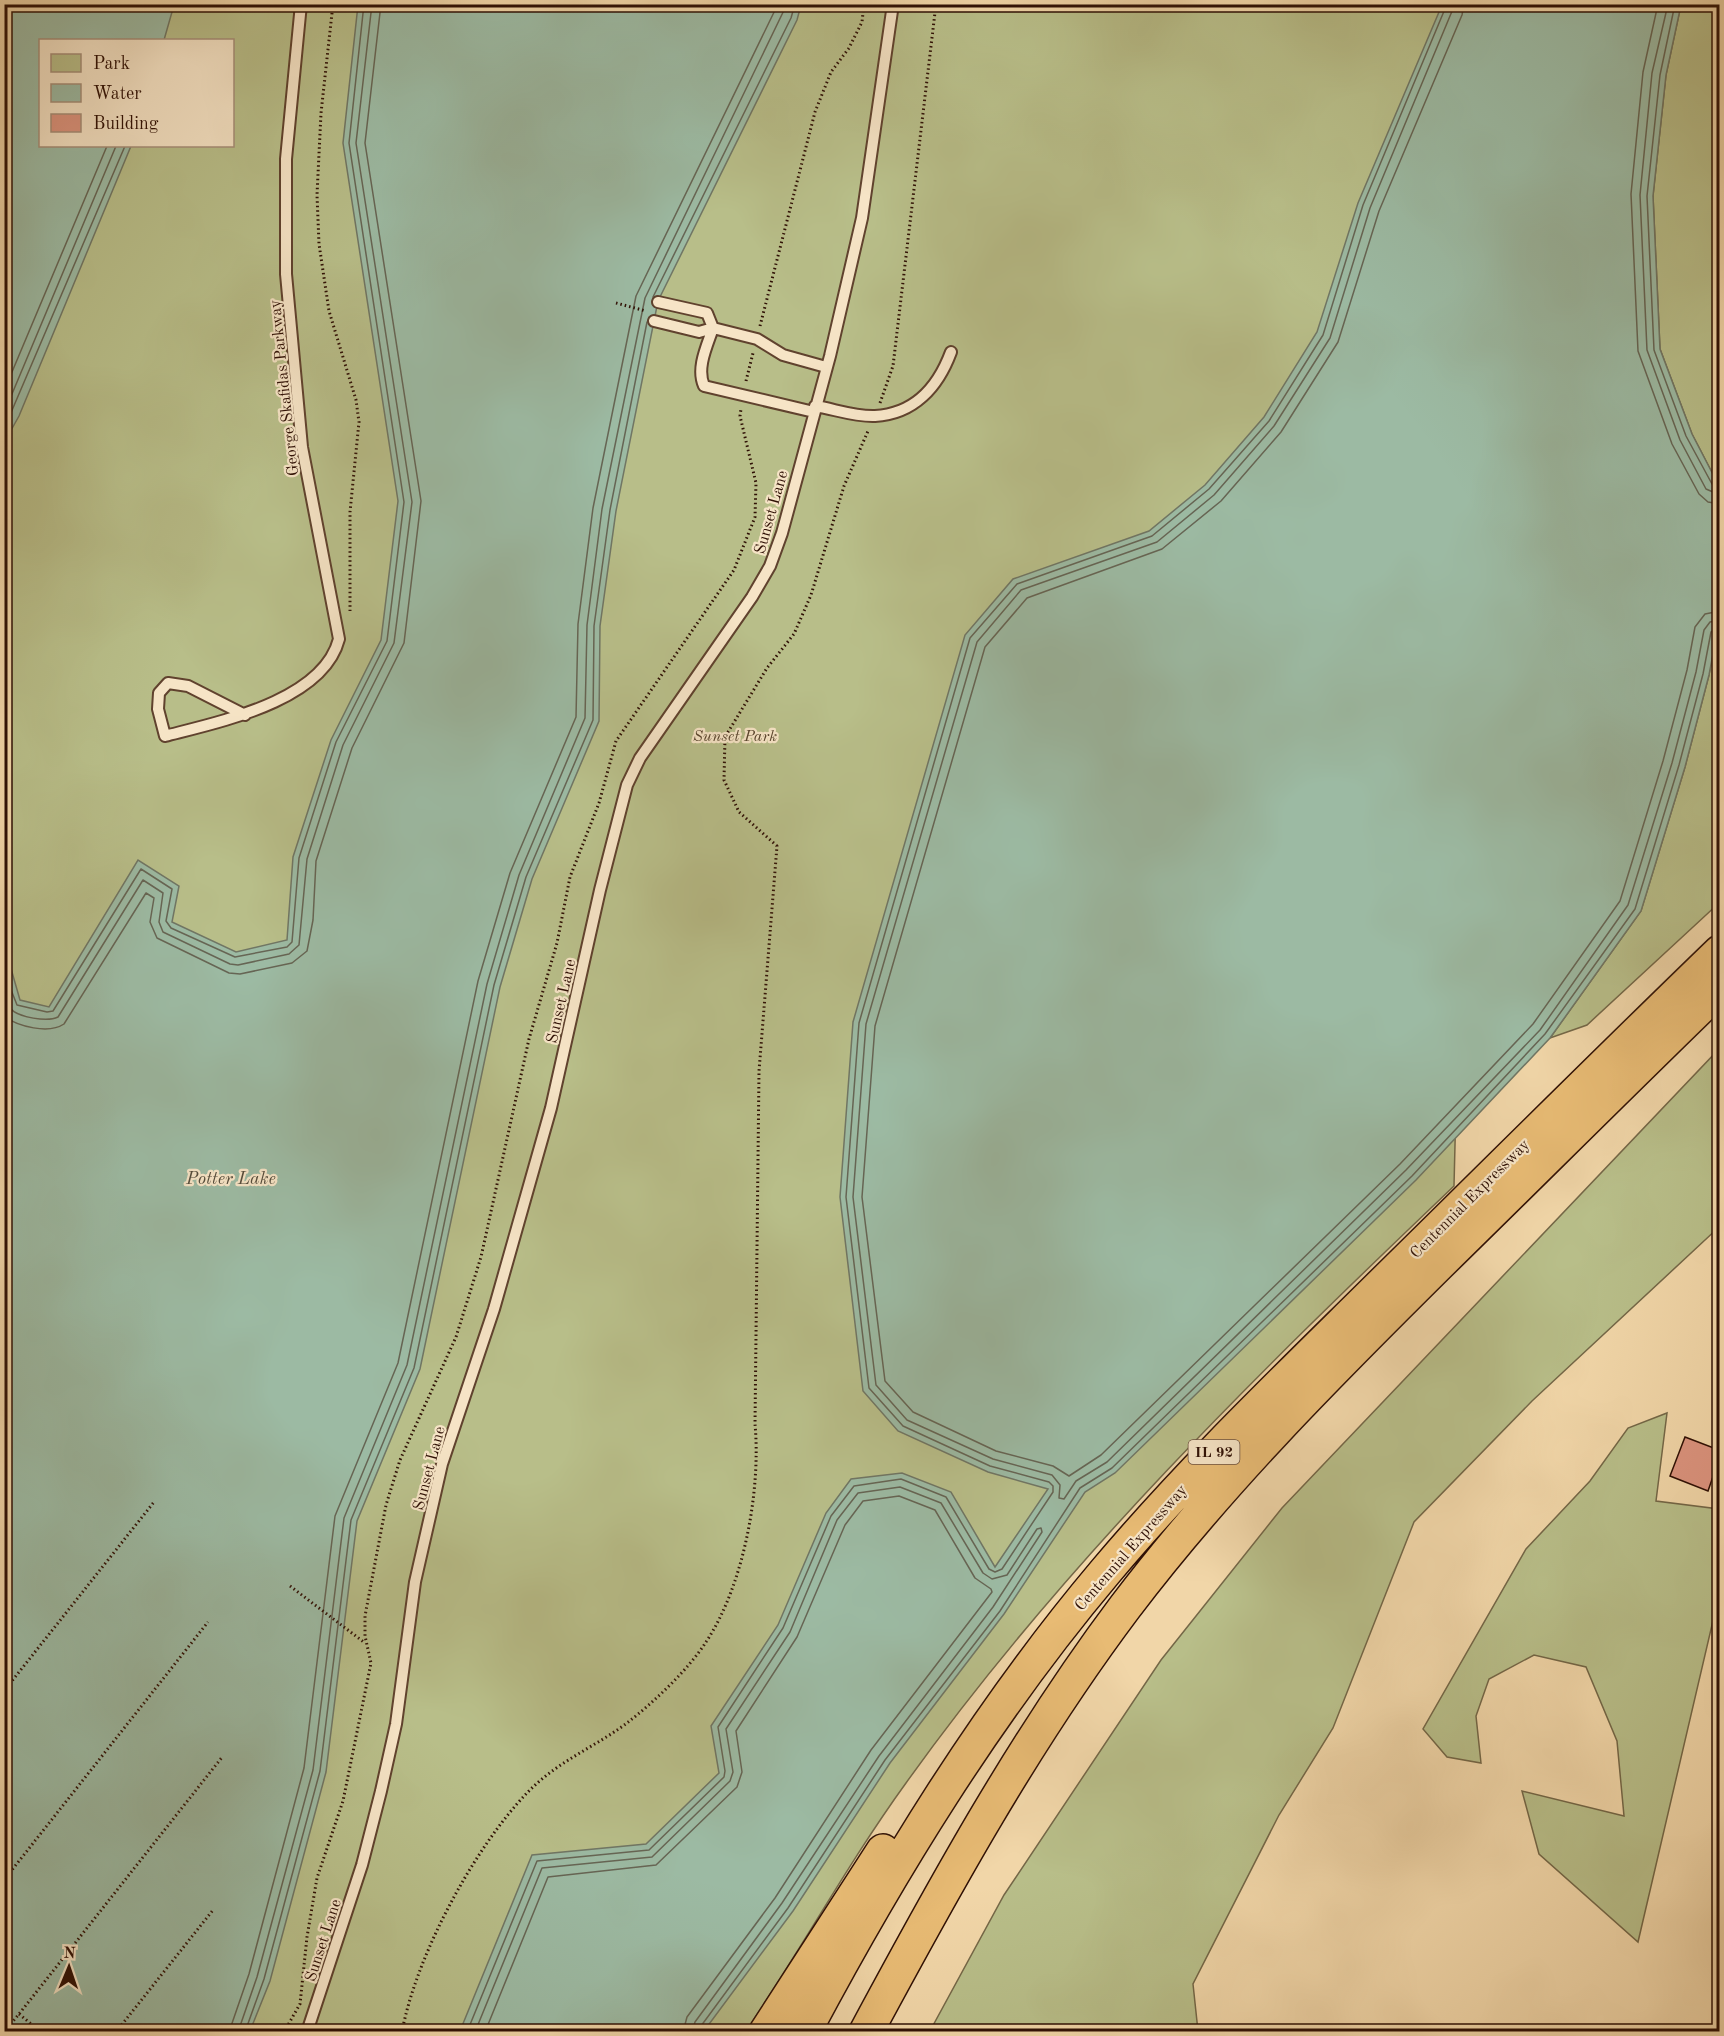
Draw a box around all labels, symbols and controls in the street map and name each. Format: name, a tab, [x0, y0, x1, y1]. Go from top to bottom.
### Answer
legend	[39, 39, 234, 147]
text: Park	[93, 55, 130, 73]
text: Water	[93, 85, 142, 103]
text: Building	[93, 115, 159, 133]
street label: George Skafidas Parkway	[268, 298, 302, 477]
street label: Sunset Lane	[752, 469, 791, 556]
park label: Sunset Park	[693, 729, 777, 745]
street label: Sunset Lane	[544, 958, 579, 1045]
street label: Centennial Expressway	[1408, 1136, 1534, 1262]
water label: Potter Lake	[185, 1170, 276, 1188]
street label: Sunset Lane	[411, 1425, 449, 1512]
road number: IL 92	[1188, 1440, 1240, 1464]
street label: Centennial Expressway	[1073, 1482, 1191, 1614]
street label: Sunset Lane	[303, 1897, 345, 1984]
north arrow	[39, 1937, 99, 1997]
text: N	[63, 1946, 77, 1962]

